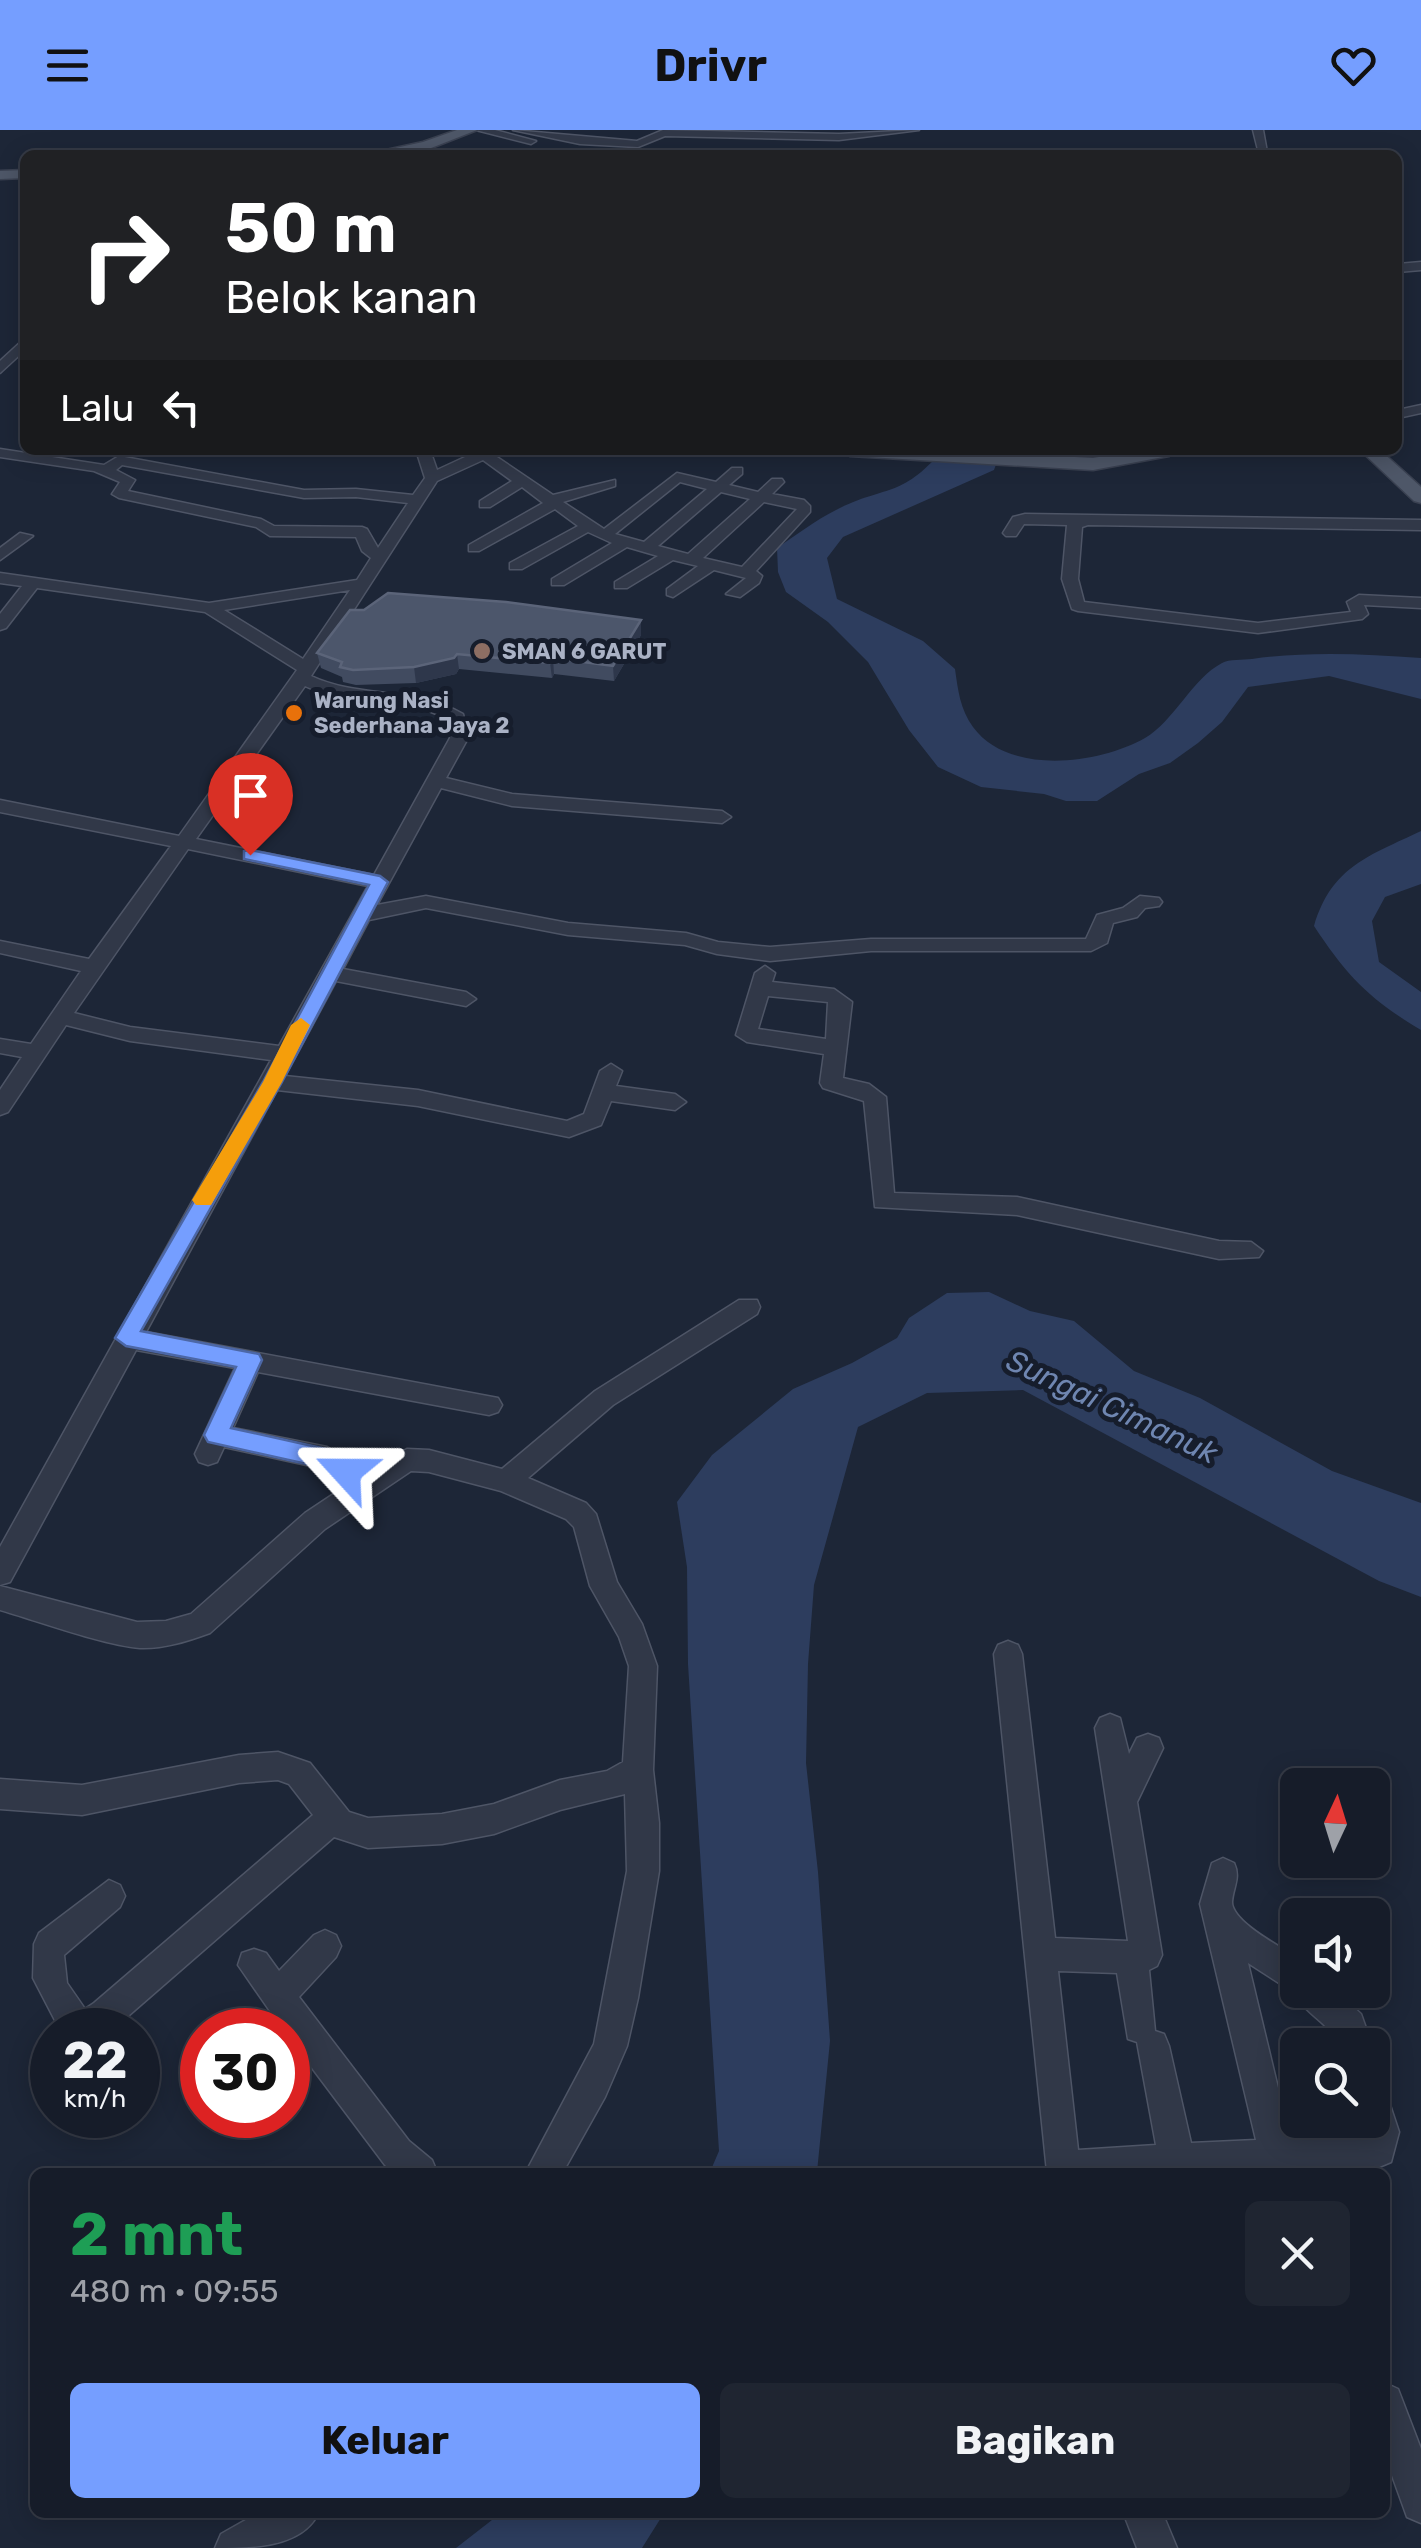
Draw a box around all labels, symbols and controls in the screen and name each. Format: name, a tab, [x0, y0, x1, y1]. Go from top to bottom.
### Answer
icon: menu	[40, 38, 95, 93]
icon: heart	[1326, 38, 1381, 93]
text: Drivr	[654, 39, 767, 92]
text: 50 m	[225, 187, 397, 270]
icon: right	[60, 190, 190, 320]
text: Belok kanan	[225, 271, 478, 324]
icon: left	[154, 380, 209, 435]
text: Lalu	[60, 385, 134, 431]
place label: SMAN 6 GARUT	[502, 638, 666, 665]
marker: SMAN 6 GARUT	[471, 640, 493, 662]
place label: Warung Nasi Sederhana Jaya 2	[314, 687, 510, 739]
marker: Warung Nasi Sederhana Jaya 2	[283, 702, 305, 724]
pin	[208, 753, 293, 856]
icon: arrive	[223, 768, 278, 823]
water label: Sungai Cimanuk	[1001, 1342, 1224, 1472]
position arrow	[294, 1420, 398, 1524]
north arrow	[1280, 1768, 1390, 1878]
map controls	[1280, 1768, 1390, 2138]
button: sound	[1280, 1898, 1390, 2008]
speed limit sign: 30	[180, 2008, 310, 2138]
button: search	[1280, 2028, 1390, 2138]
text: 22	[63, 2031, 128, 2091]
text: km/h	[64, 2084, 126, 2113]
text: 2 mnt	[70, 2199, 243, 2270]
button: close	[1245, 2201, 1350, 2306]
text: 480 m · 09:55	[70, 2272, 279, 2310]
button: Keluar	[70, 2383, 700, 2498]
button: Bagikan	[720, 2383, 1350, 2498]

